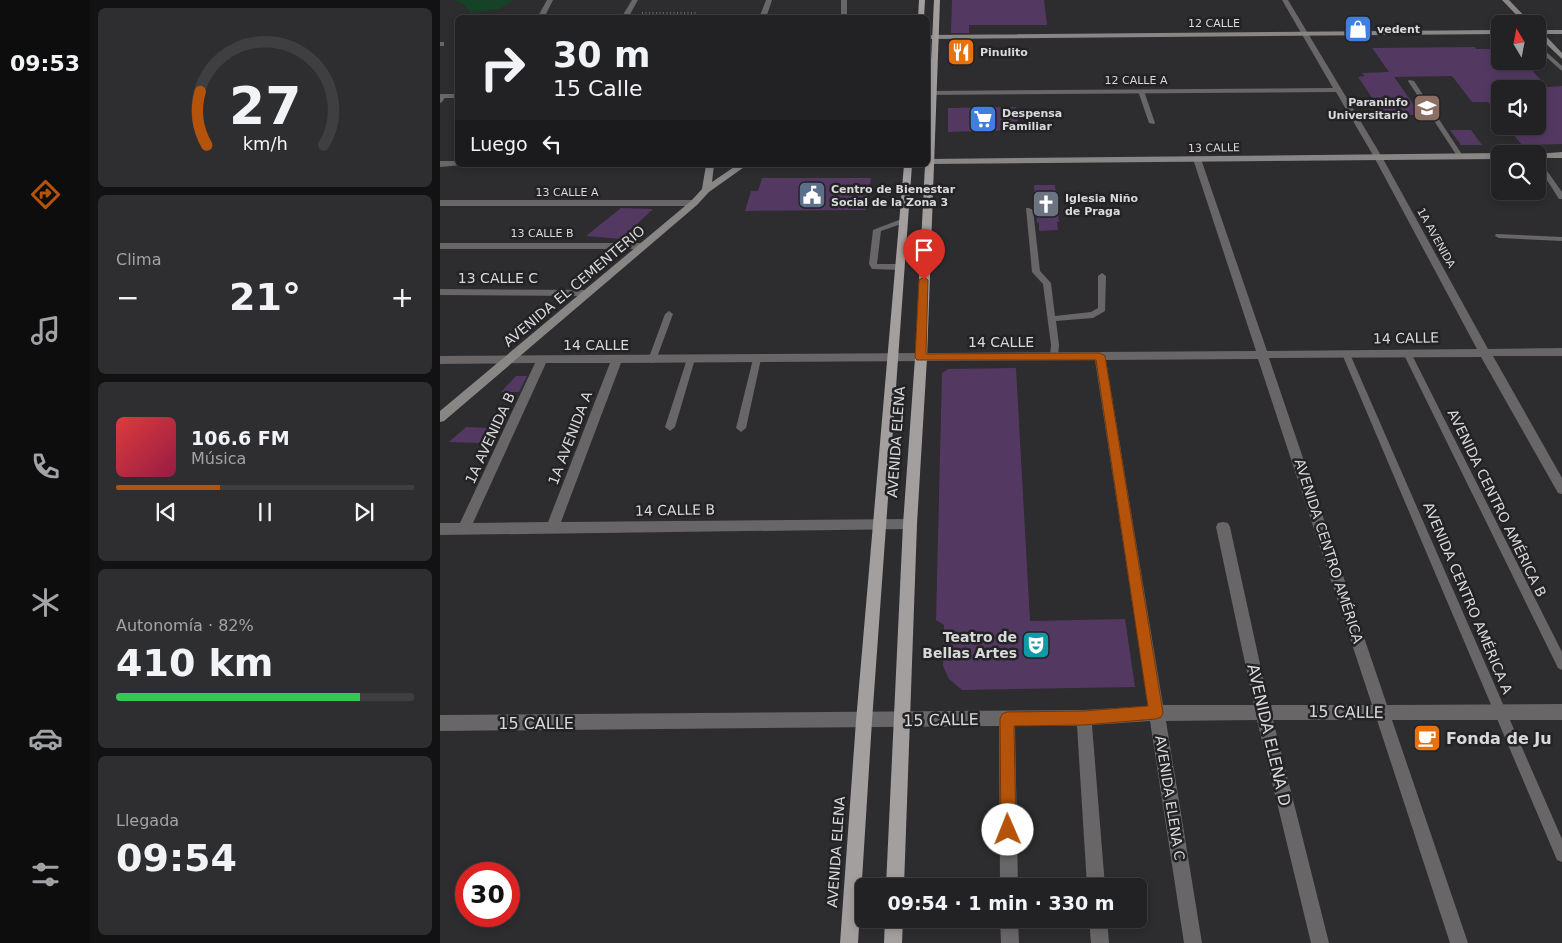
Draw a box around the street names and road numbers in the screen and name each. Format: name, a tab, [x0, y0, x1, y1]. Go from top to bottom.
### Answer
street label: 12 CALLE	[1188, 17, 1240, 30]
street label: 12 CALLE A	[1105, 74, 1168, 87]
street label: 13 CALLE	[1188, 141, 1240, 155]
street label: 13 CALLE A	[536, 186, 599, 199]
street label: 1A AVENIDA	[1414, 206, 1458, 271]
street label: AVENIDA EL CEMENTERIO	[500, 222, 648, 350]
street label: 13 CALLE B	[511, 227, 573, 240]
street label: 13 CALLE C	[458, 270, 538, 286]
street label: 14 CALLE	[1373, 329, 1439, 347]
street label: 14 CALLE	[968, 334, 1034, 350]
street label: 14 CALLE	[563, 337, 629, 353]
street label: AVENIDA ELENA	[884, 385, 908, 498]
street label: 1A AVENIDA A	[545, 389, 595, 487]
street label: 1A AVENIDA B	[462, 390, 518, 486]
street label: AVENIDA CENTRO AMÉRICA B	[1444, 407, 1550, 599]
street label: AVENIDA CENTRO AMÉRICA	[1292, 457, 1367, 646]
street label: AVENIDA CENTRO AMÉRICA A	[1420, 500, 1516, 697]
street label: 14 CALLE B	[635, 501, 715, 519]
street label: AVENIDA ELENA D	[1243, 662, 1295, 808]
street label: 15 CALLE	[1308, 702, 1384, 722]
street label: 15 CALLE	[903, 710, 979, 730]
street label: 15 CALLE	[498, 714, 574, 733]
street label: AVENIDA ELENA C	[1152, 735, 1188, 862]
street label: AVENIDA ELENA	[824, 795, 848, 908]

